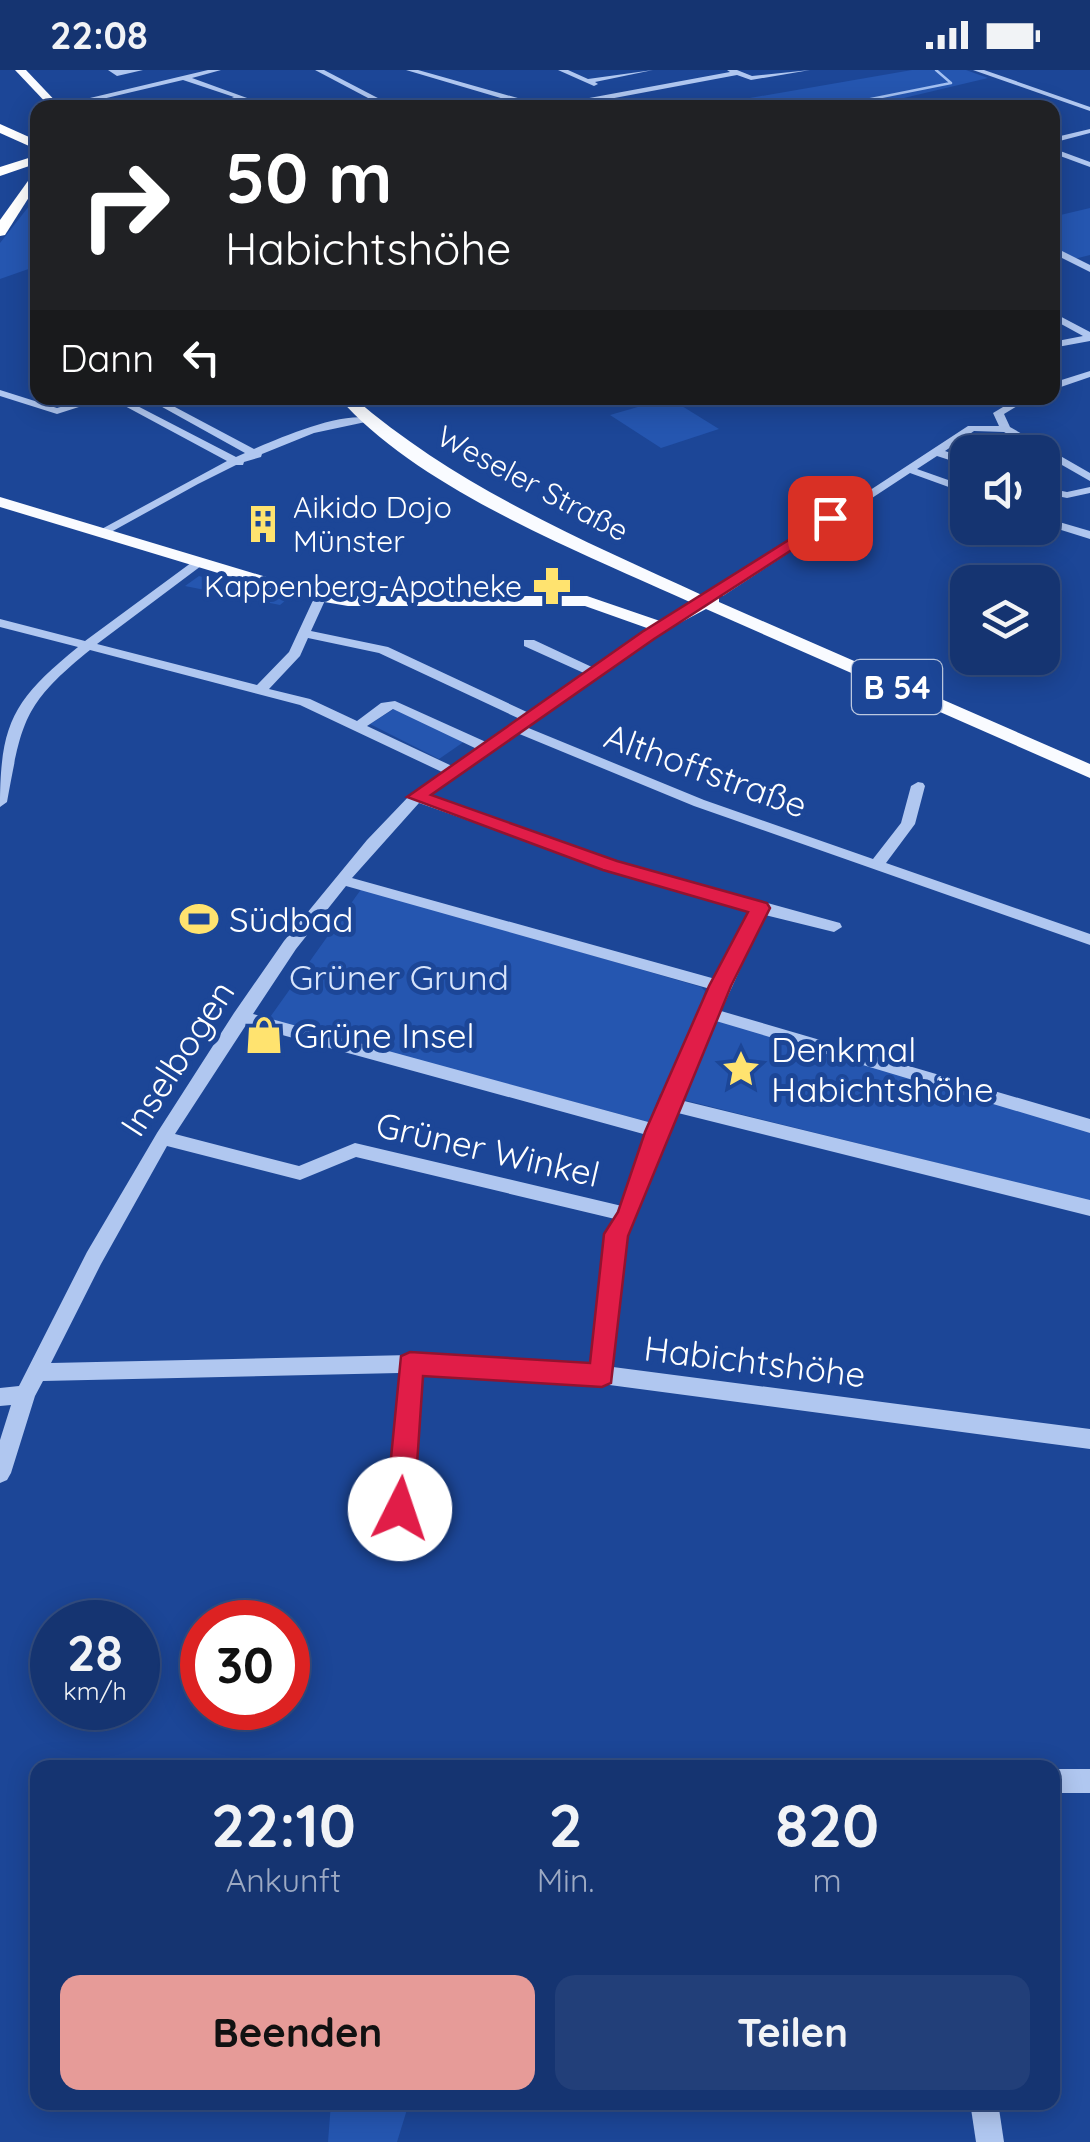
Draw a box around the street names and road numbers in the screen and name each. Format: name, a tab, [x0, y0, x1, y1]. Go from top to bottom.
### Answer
street label: Weseler Straße	[431, 417, 635, 549]
road number: B 54	[852, 660, 942, 714]
street label: Althoffstraße	[599, 713, 813, 827]
street label: Inselbogen	[110, 972, 244, 1144]
street label: Grüner Winkel	[372, 1102, 604, 1196]
street label: Habichtshöhe	[642, 1326, 868, 1396]

